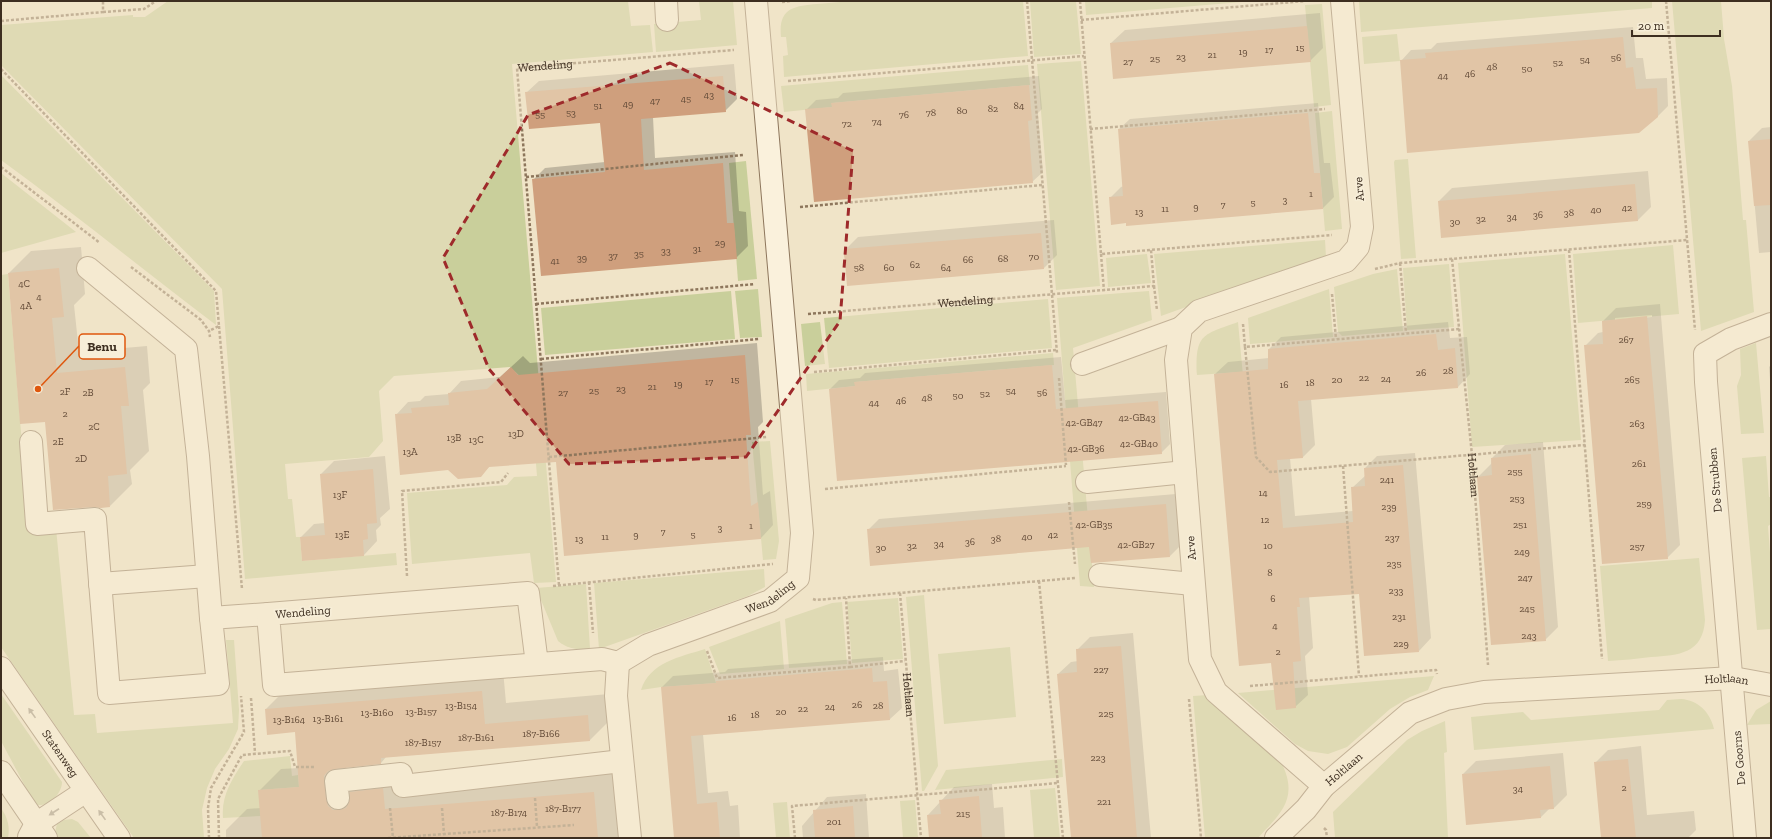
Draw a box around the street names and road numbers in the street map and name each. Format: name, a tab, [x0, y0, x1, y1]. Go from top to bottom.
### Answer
street label: Wendeling	[517, 56, 574, 75]
street label: Arve	[1351, 176, 1367, 202]
street label: Wendeling	[937, 292, 994, 310]
street label: De Strubben	[1705, 447, 1725, 513]
street label: Holtlaan	[1465, 452, 1482, 498]
street label: Arve	[1183, 535, 1199, 561]
street label: Wendeling	[744, 576, 798, 616]
street label: Wendeling	[275, 603, 332, 621]
street label: Holtlaan	[1704, 671, 1750, 688]
street label: Holtlaan	[900, 672, 918, 717]
street label: Statenweg	[39, 727, 82, 780]
street label: De Goorns	[1730, 730, 1748, 786]
street label: Holtlaan	[1322, 749, 1365, 789]

